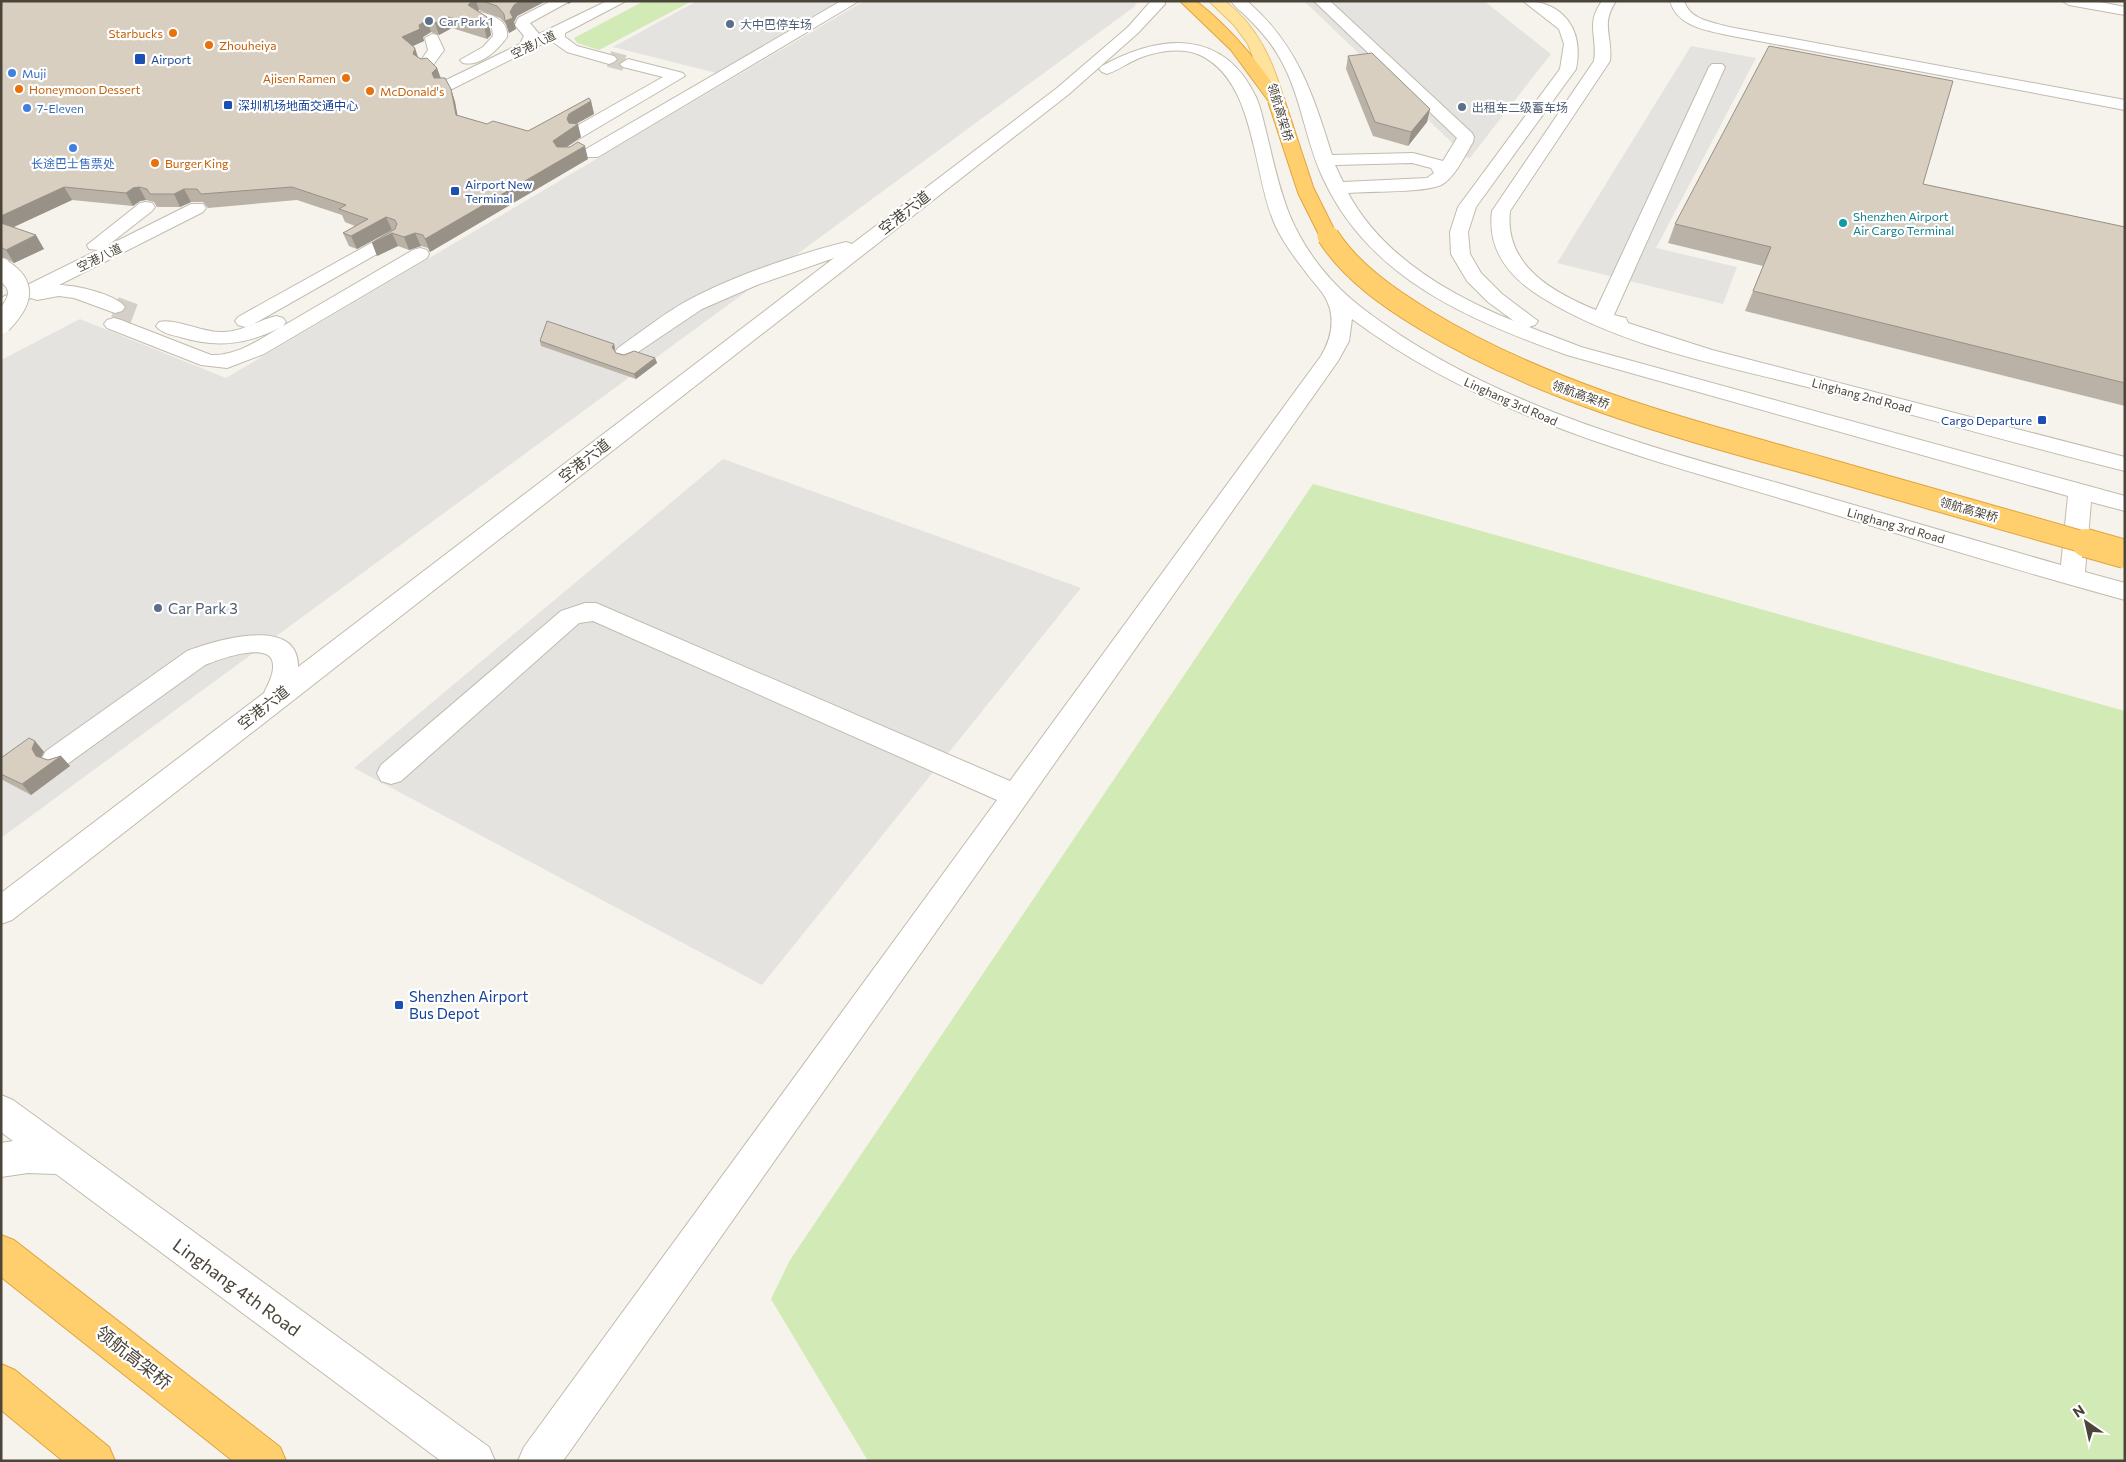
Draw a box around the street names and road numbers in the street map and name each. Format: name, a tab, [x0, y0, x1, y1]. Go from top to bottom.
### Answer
street label: 空港八道	[508, 27, 558, 61]
street label: 领航高架桥	[1266, 81, 1296, 143]
street label: 空港六道	[875, 186, 933, 238]
street label: 空港八道	[74, 240, 124, 274]
street label: Linghang 3rd Road	[1462, 374, 1560, 428]
street label: Linghang 2nd Road	[1810, 375, 1914, 415]
street label: 领航高架桥	[1550, 377, 1612, 411]
street label: 空港六道	[555, 434, 613, 486]
street label: 领航高架桥	[1938, 494, 2000, 524]
street label: Linghang 3rd Road	[1846, 504, 1946, 546]
street label: 空港六道	[234, 681, 292, 733]
street label: Linghang 4th Road	[169, 1233, 305, 1341]
street label: 领航高架桥	[92, 1321, 176, 1393]

